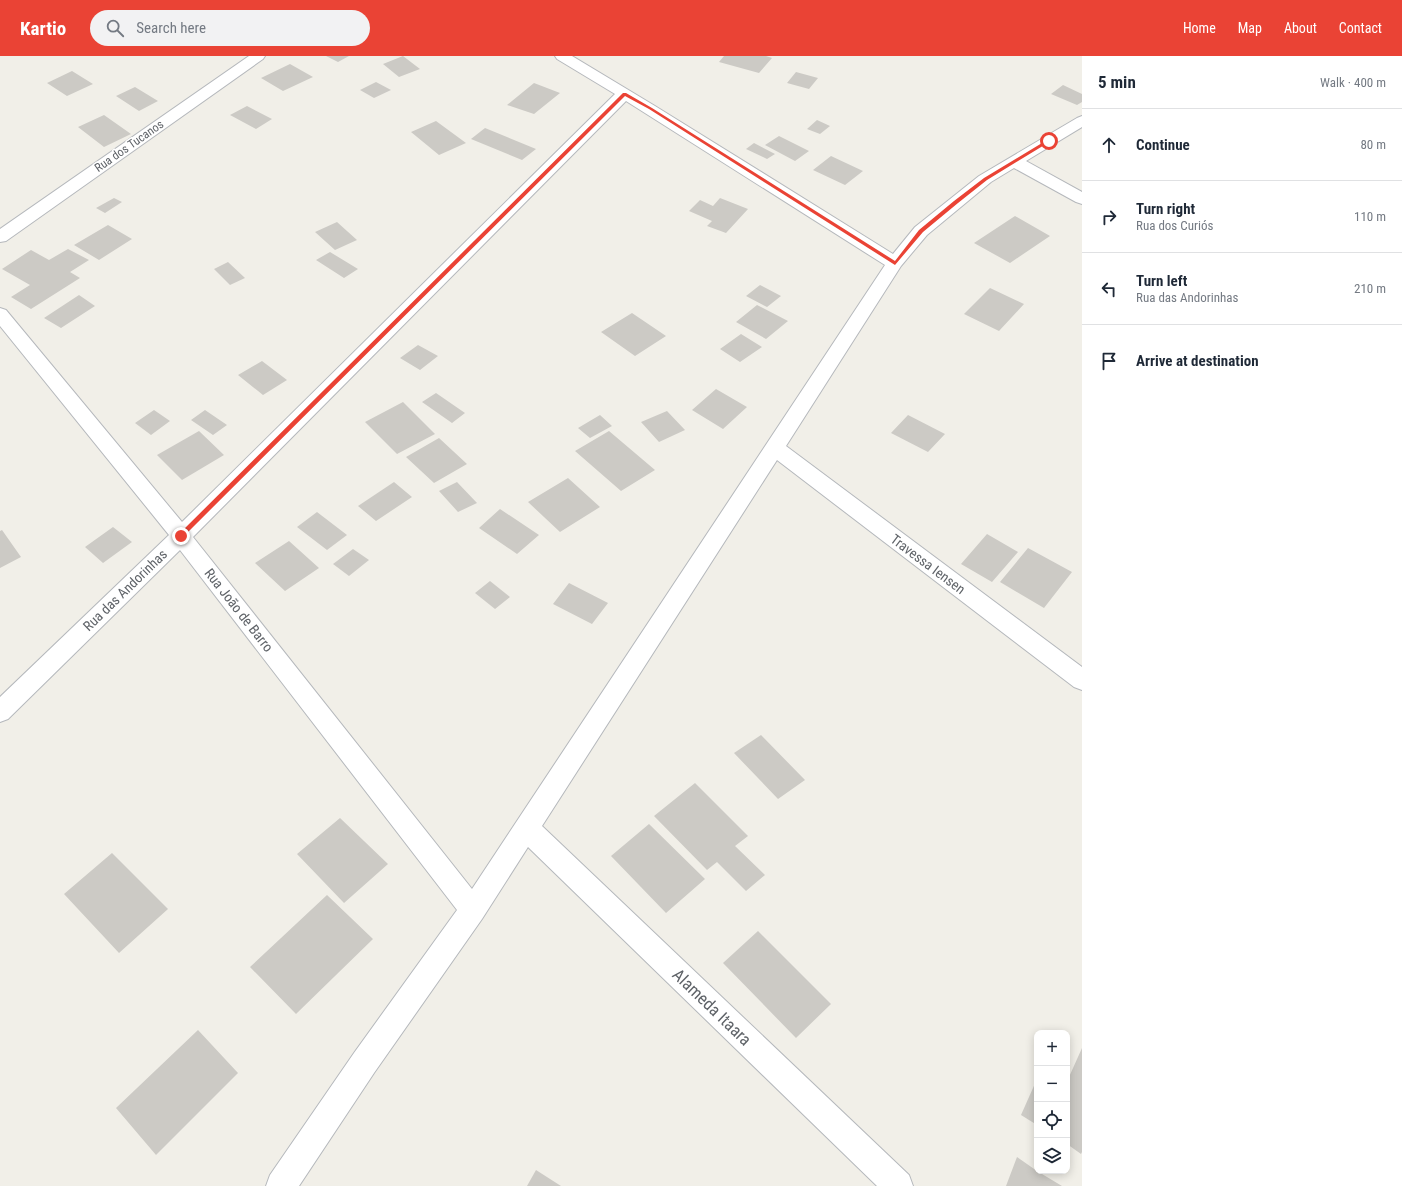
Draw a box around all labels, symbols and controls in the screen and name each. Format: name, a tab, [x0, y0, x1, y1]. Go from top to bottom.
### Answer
search box	[90, 10, 370, 46]
text: Kartio	[20, 17, 66, 40]
icon: search	[104, 17, 126, 39]
text: Search here	[136, 19, 206, 37]
text: Home	[1183, 20, 1216, 36]
text: Map	[1238, 20, 1262, 36]
text: About	[1284, 20, 1317, 36]
text: Contact	[1339, 20, 1382, 36]
text: 5 min	[1098, 72, 1136, 92]
text: Walk · 400 m	[1320, 75, 1386, 90]
street label: Rua dos Tucanos	[92, 117, 166, 175]
route start	[1040, 132, 1058, 150]
icon: ahead	[1098, 134, 1120, 156]
text: Continue	[1136, 136, 1190, 154]
text: 80 m	[1360, 137, 1386, 152]
text: Turn right	[1136, 200, 1195, 218]
icon: right	[1098, 206, 1120, 228]
text: 110 m	[1354, 209, 1386, 224]
text: Rua dos Curiós	[1136, 218, 1213, 233]
text: Turn left	[1136, 272, 1187, 290]
icon: left	[1098, 278, 1120, 300]
text: 210 m	[1354, 281, 1386, 296]
text: Rua das Andorinhas	[1136, 290, 1238, 305]
icon: arrive	[1098, 350, 1120, 372]
text: Arrive at destination	[1136, 352, 1259, 370]
route end	[172, 527, 190, 545]
street label: Travessa Iensen	[888, 531, 968, 597]
street label: Rua das Andorinhas	[80, 546, 170, 634]
street label: Rua João de Barro	[201, 565, 277, 655]
street label: Alameda Itaara	[668, 964, 756, 1050]
map controls	[1034, 1030, 1070, 1174]
button: +	[1034, 1030, 1070, 1066]
button: −	[1034, 1066, 1070, 1102]
button: locate	[1034, 1102, 1070, 1138]
button: layers	[1034, 1138, 1070, 1174]

